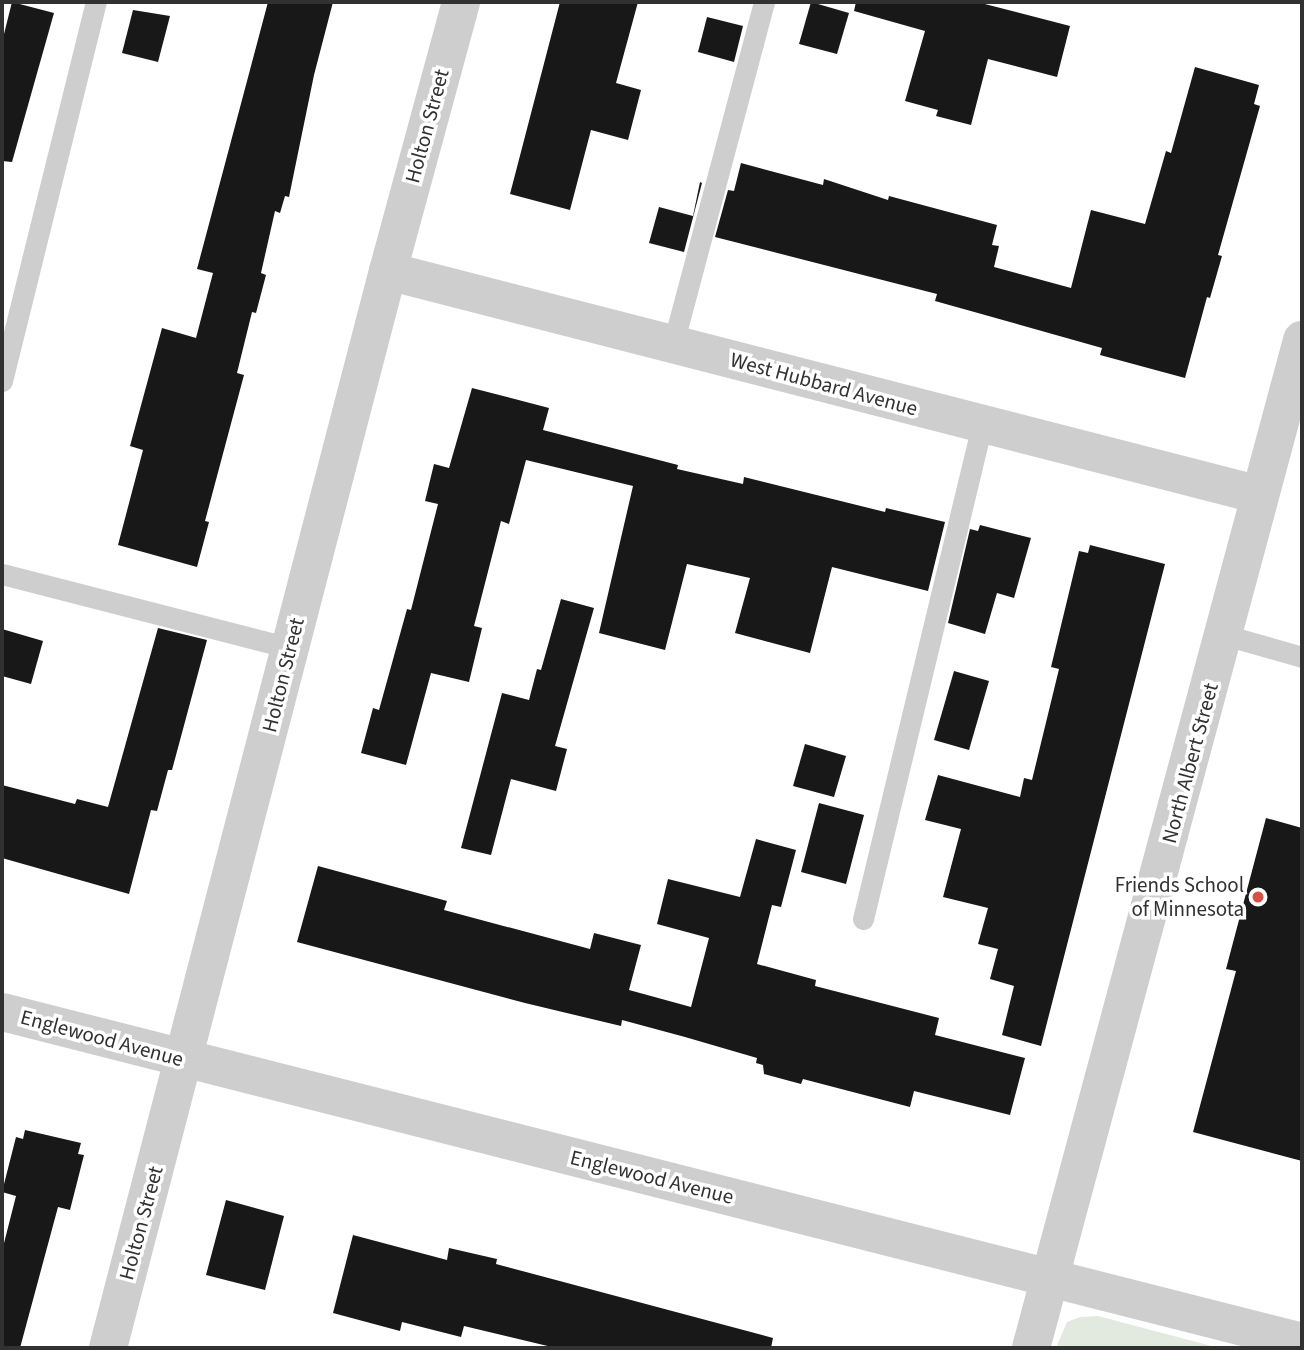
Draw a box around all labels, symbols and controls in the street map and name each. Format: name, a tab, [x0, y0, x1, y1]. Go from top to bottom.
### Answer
street label: Holton Street	[400, 66, 454, 186]
street label: West Hubbard Avenue	[728, 347, 920, 421]
street label: Holton Street	[257, 615, 309, 735]
street label: North Albert Street	[1156, 680, 1224, 846]
place label: Friends School of Minnesota	[1115, 872, 1244, 922]
marker: Friends School of Minnesota	[1250, 889, 1266, 905]
street label: Englewood Avenue	[18, 1004, 186, 1072]
street label: Englewood Avenue	[568, 1145, 736, 1209]
street label: Holton Street	[114, 1163, 168, 1283]

